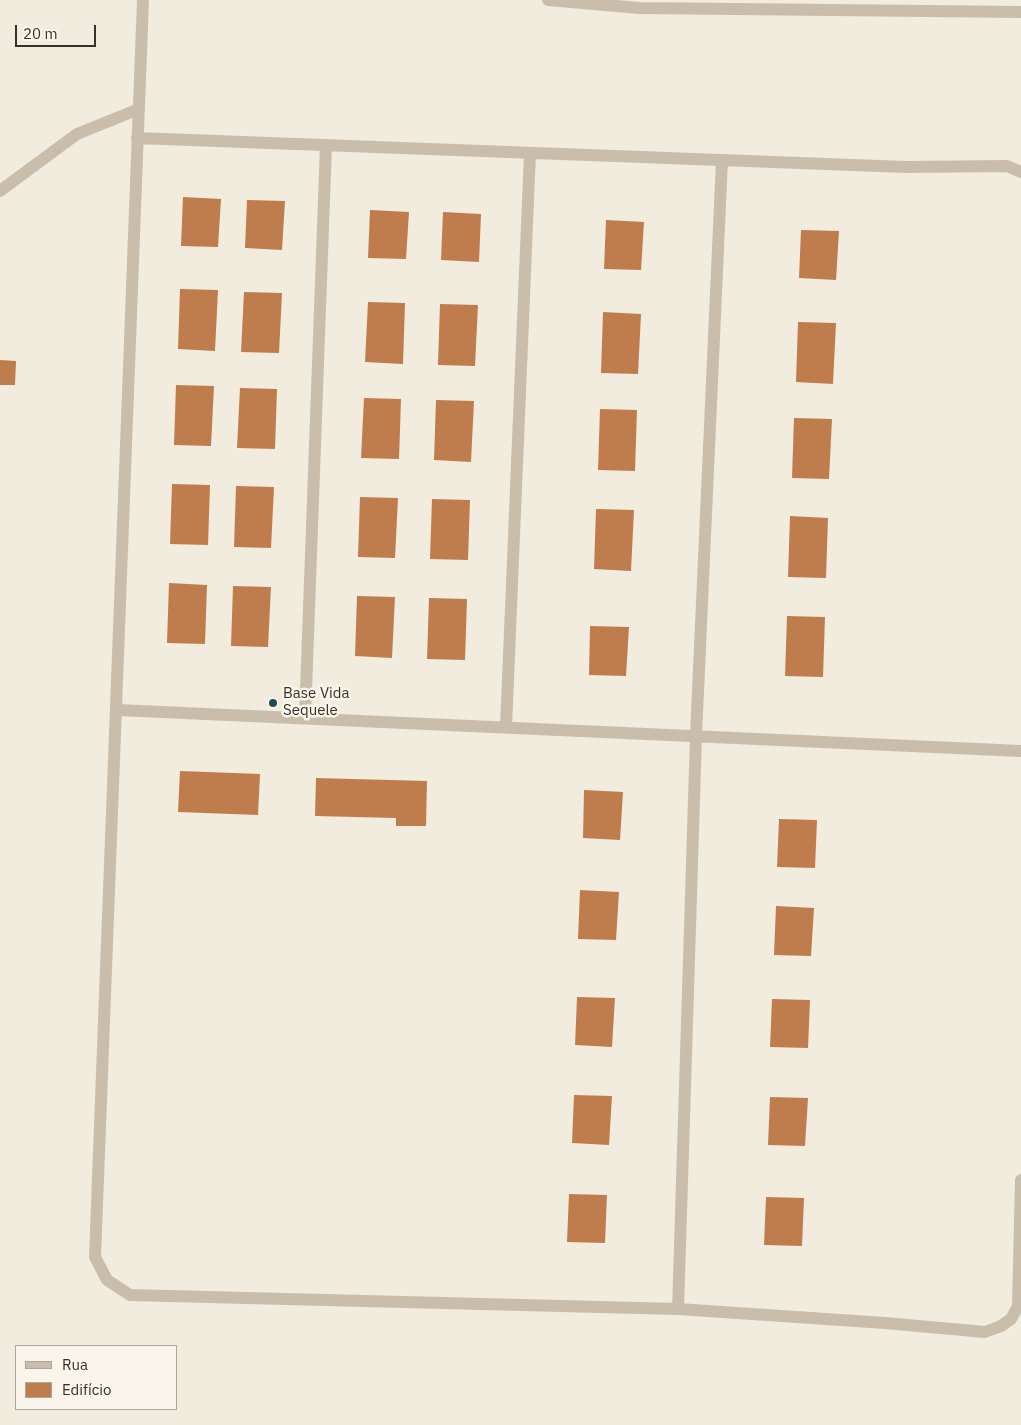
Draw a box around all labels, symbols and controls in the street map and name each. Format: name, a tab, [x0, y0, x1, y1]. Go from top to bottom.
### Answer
scale bar	[18, 15, 99, 47]
text: 20 m	[23, 24, 58, 43]
place label: Base Vida Sequele	[283, 685, 349, 720]
marker: Base Vida Sequele	[267, 697, 279, 709]
legend	[15, 1345, 178, 1410]
text: Rua	[62, 1355, 88, 1374]
text: Edifício	[62, 1380, 111, 1399]

